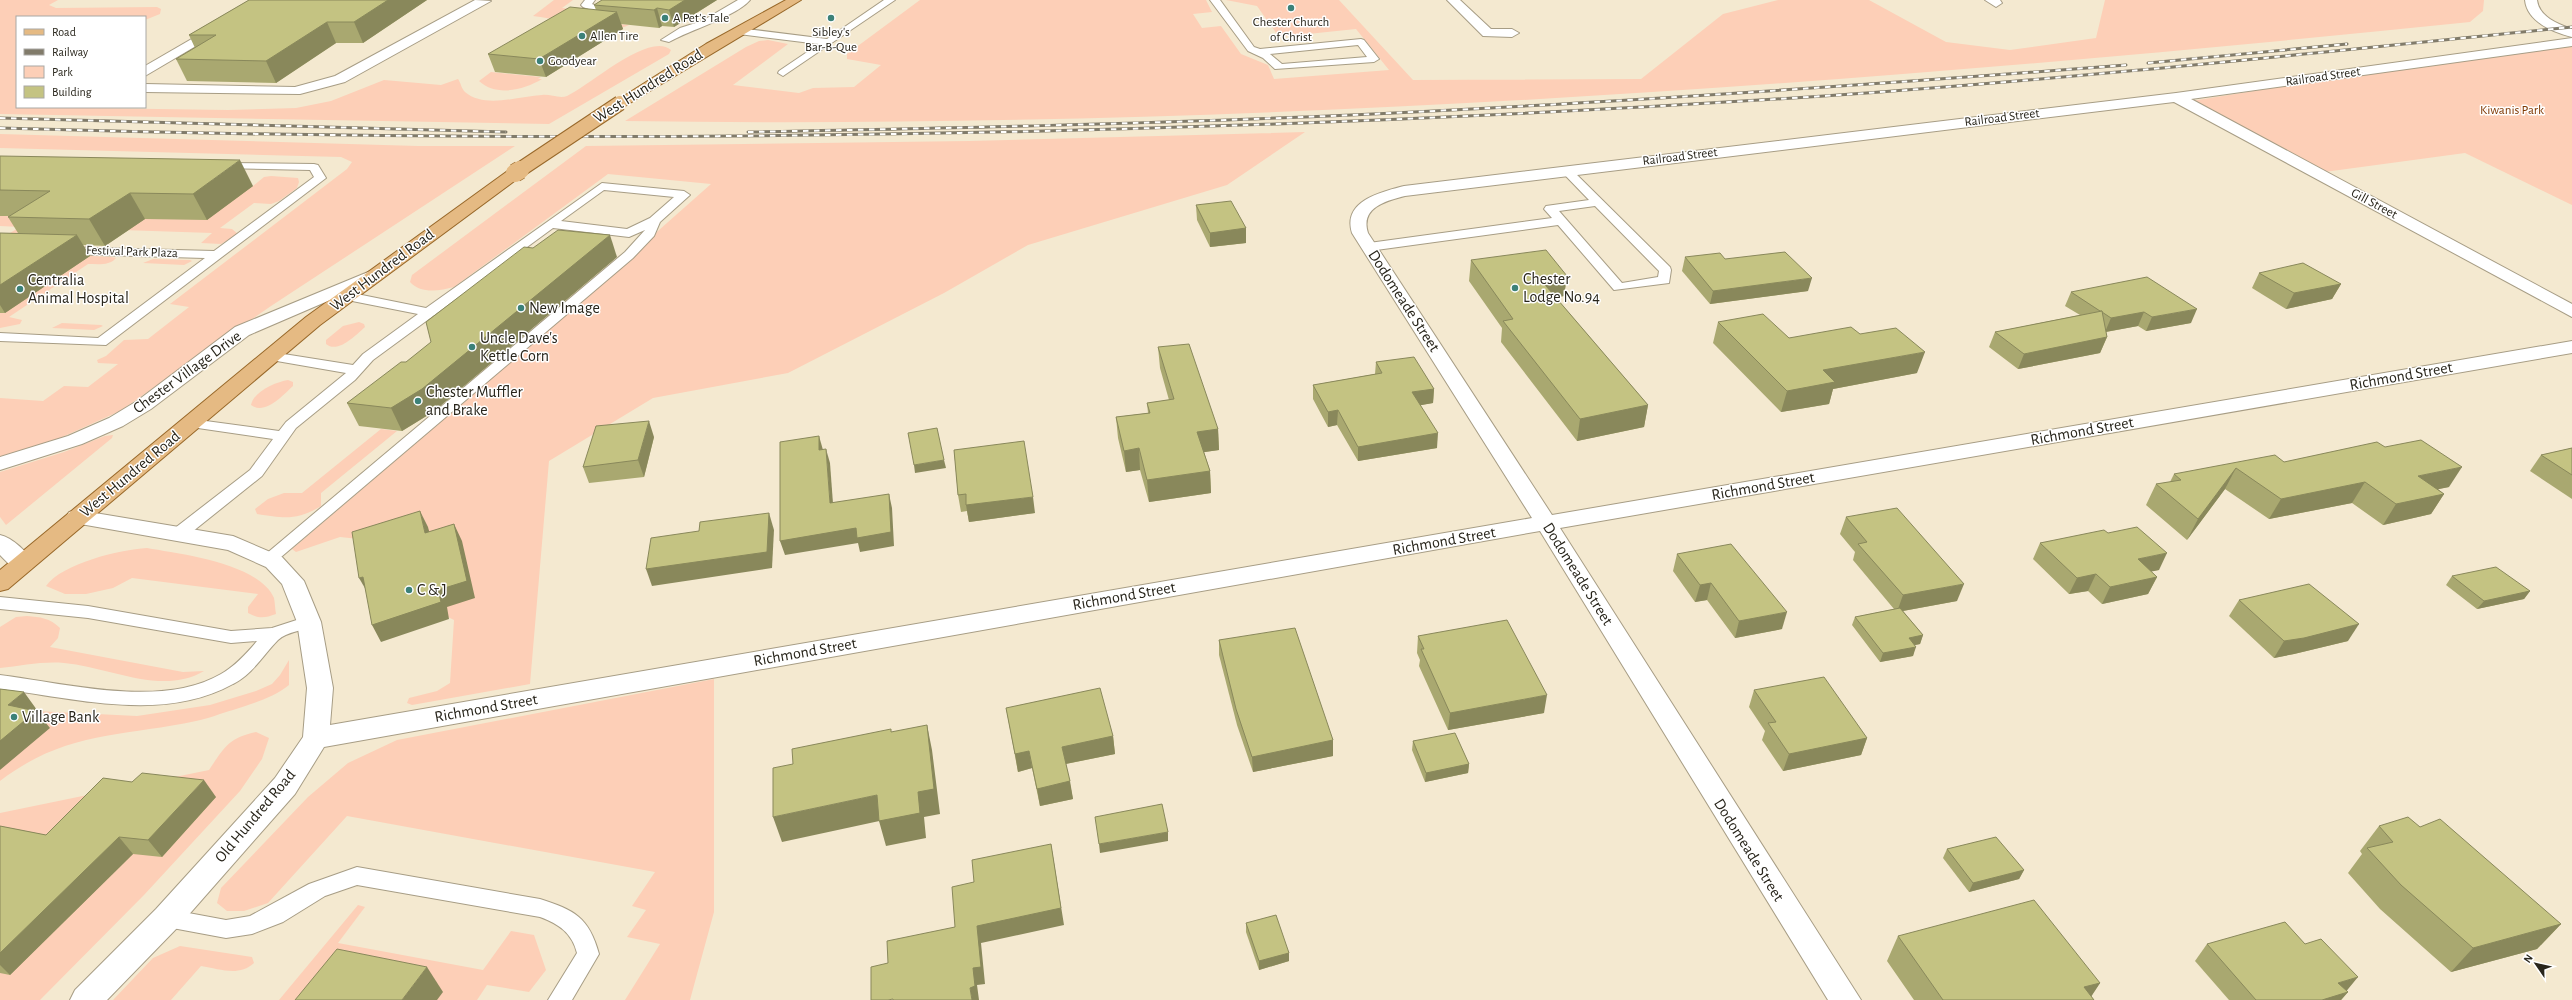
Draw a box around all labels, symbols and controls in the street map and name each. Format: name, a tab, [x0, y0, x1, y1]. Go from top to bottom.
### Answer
marker: Chester Church of Christ	[1286, 3, 1296, 13]
place label: A Pet’s Tale	[673, 12, 729, 25]
marker: A Pet’s Tale	[660, 13, 670, 23]
marker: Sibley's Bar-B-Que	[826, 13, 836, 23]
legend	[16, 16, 146, 108]
place label: Chester Church of Christ	[1253, 16, 1329, 44]
text: Road	[52, 26, 76, 38]
place label: Sibley's Bar-B-Que	[805, 26, 857, 54]
place label: Allen Tire	[590, 30, 638, 43]
marker: Allen Tire	[577, 31, 587, 41]
text: Railway	[52, 46, 88, 59]
street label: West Hundred Road	[591, 46, 705, 126]
place label: Goodyear	[548, 55, 597, 68]
marker: Goodyear	[535, 56, 545, 66]
street label: Railroad Street	[2285, 65, 2361, 89]
text: Park	[52, 66, 73, 78]
text: Building	[52, 86, 92, 98]
park label: Kiwanis Park	[2480, 104, 2544, 117]
street label: Railroad Street	[1964, 107, 2040, 129]
street label: Railroad Street	[1642, 146, 1718, 168]
street label: Gill Street	[2349, 186, 2399, 222]
street label: West Hundred Road	[327, 226, 437, 314]
street label: Festival Park Plaza	[86, 244, 178, 260]
street label: Dodomeade Street	[1365, 247, 1443, 355]
place label: Chester Lodge No.94	[1523, 271, 1600, 305]
place label: Centralia Animal Hospital	[28, 272, 129, 306]
marker: Chester Lodge No.94	[1510, 283, 1520, 293]
marker: Centralia Animal Hospital	[15, 284, 25, 294]
place label: New Image	[529, 300, 600, 316]
marker: New Image	[516, 303, 526, 313]
street label: Chester Village Drive	[130, 328, 244, 416]
place label: Uncle Dave's Kettle Corn	[480, 330, 558, 364]
marker: Uncle Dave's Kettle Corn	[467, 342, 477, 352]
street label: Richmond Street	[2348, 359, 2454, 393]
place label: Chester Muffler and Brake	[426, 384, 524, 418]
marker: Chester Muffler and Brake	[413, 396, 423, 406]
street label: Richmond Street	[2029, 414, 2135, 448]
street label: West Hundred Road	[77, 428, 183, 520]
street label: Richmond Street	[1710, 469, 1816, 503]
street label: Dodomeade Street	[1540, 520, 1616, 628]
street label: Richmond Street	[1391, 524, 1497, 558]
street label: Richmond Street	[1071, 579, 1177, 613]
place label: C & J	[417, 582, 447, 598]
marker: C & J	[404, 585, 414, 595]
street label: Richmond Street	[752, 635, 858, 669]
street label: Richmond Street	[433, 691, 539, 725]
place label: Village Bank	[22, 709, 100, 725]
marker: Village Bank	[9, 712, 19, 722]
street label: Old Hundred Road	[212, 767, 298, 865]
street label: Dodomeade Street	[1711, 796, 1787, 904]
north arrow	[2516, 944, 2556, 984]
text: N	[2521, 952, 2535, 965]

